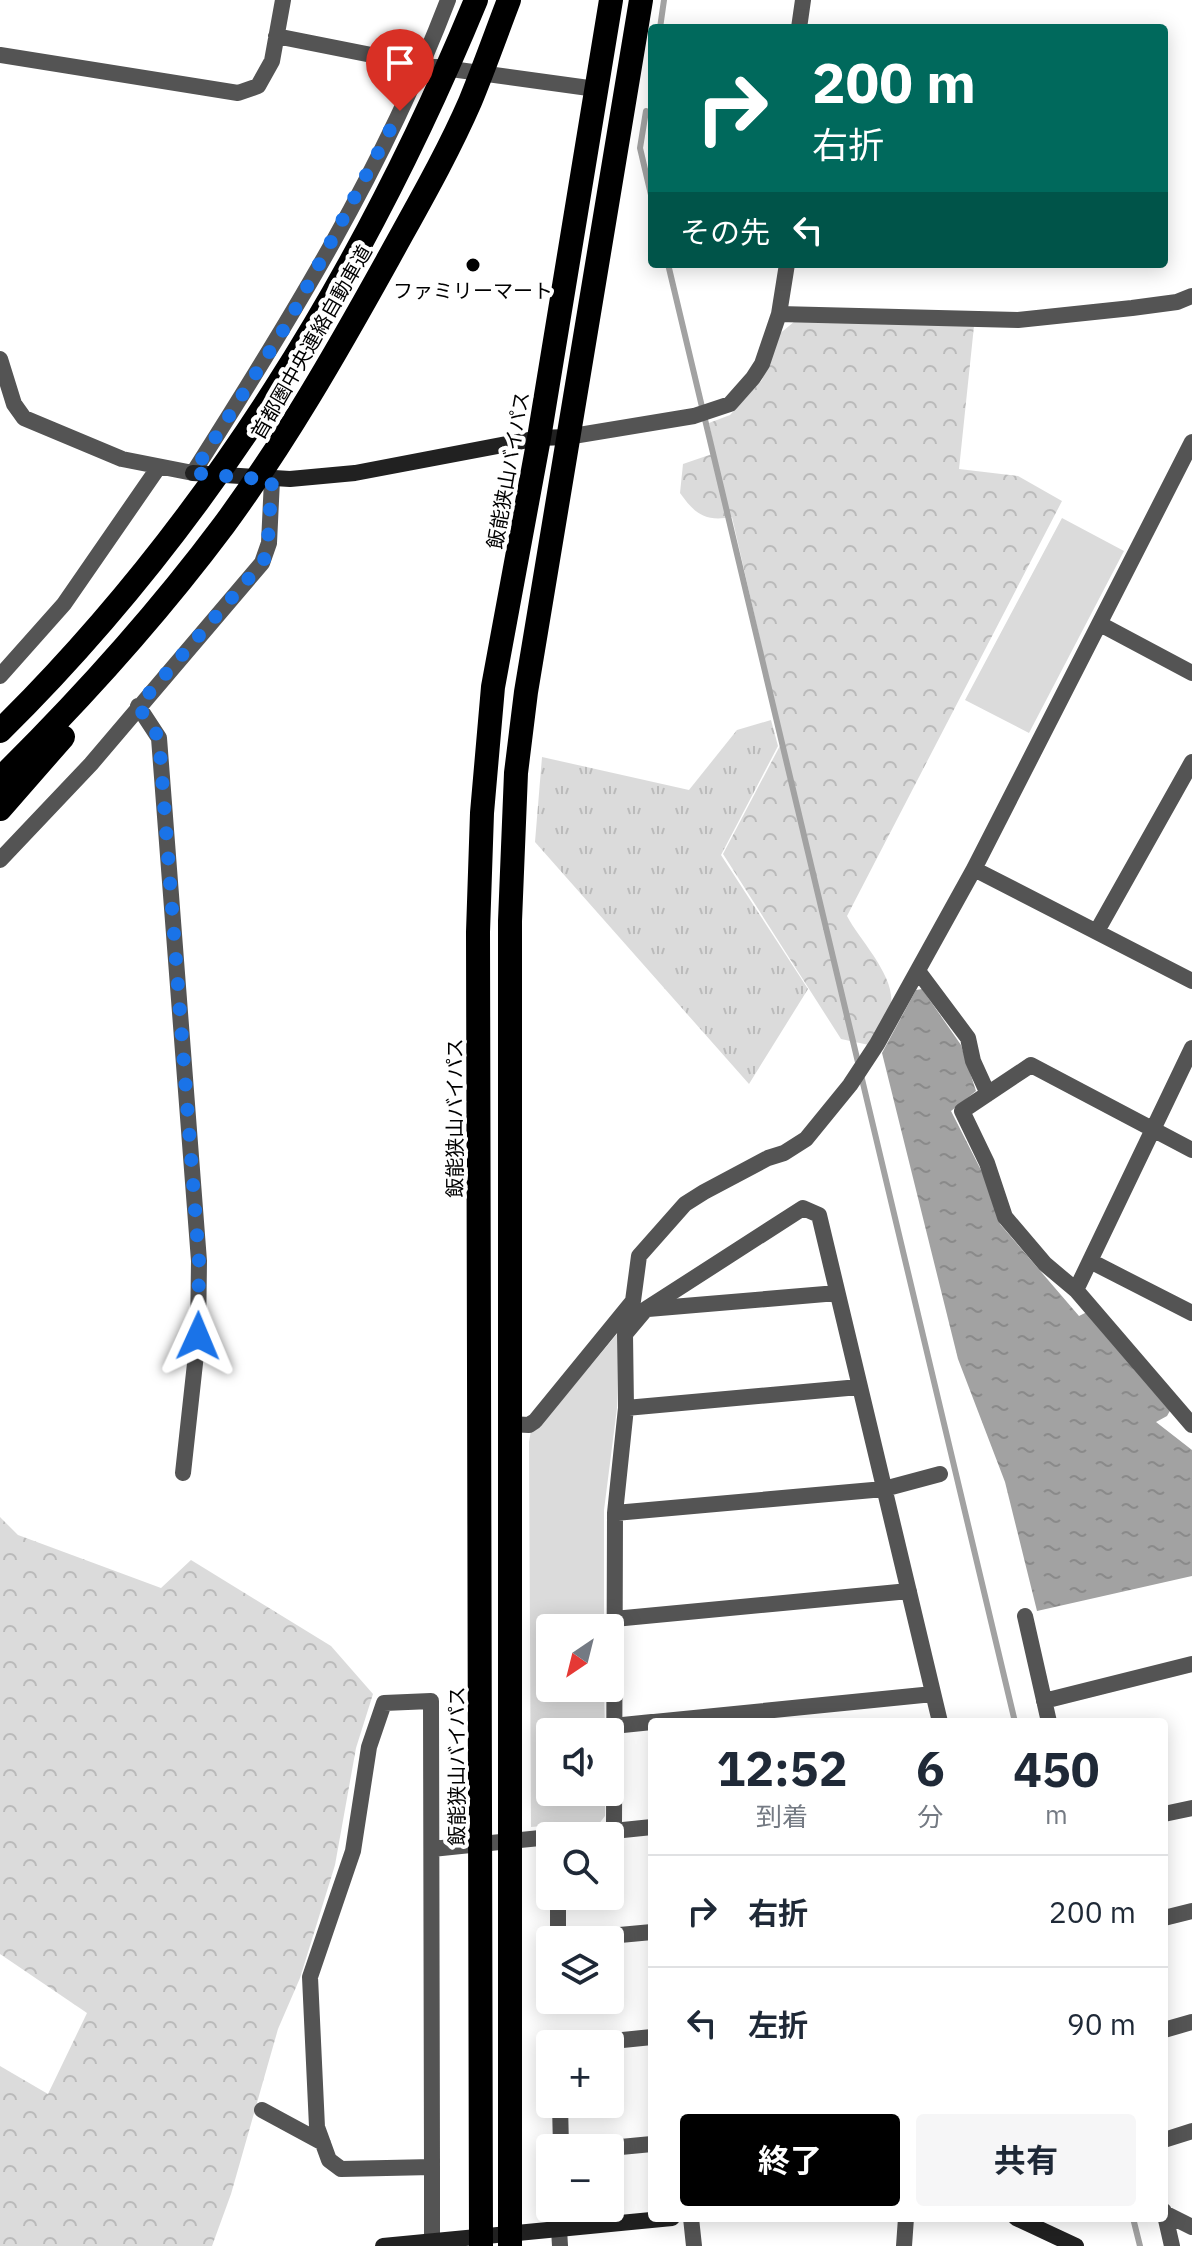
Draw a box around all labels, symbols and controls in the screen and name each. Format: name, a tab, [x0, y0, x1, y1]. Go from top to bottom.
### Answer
pin	[366, 29, 434, 111]
icon: arrive	[378, 41, 422, 85]
text: 200 m	[812, 46, 976, 118]
icon: right	[680, 56, 784, 160]
text: 右折	[812, 121, 884, 168]
icon: left	[786, 208, 830, 252]
text: その先	[680, 212, 770, 251]
street label: 首都圏中央連絡自動車道	[244, 240, 378, 444]
marker: ファミリーマート	[464, 256, 482, 274]
place label: ファミリーマート	[393, 277, 553, 304]
street label: 飯能狭山バイパス	[481, 389, 535, 551]
street label: 飯能狭山バイパス	[441, 1038, 468, 1198]
position arrow	[156, 1294, 240, 1378]
north arrow	[536, 1614, 624, 1702]
map controls	[536, 1614, 624, 2222]
street label: 飯能狭山バイパス	[443, 1686, 470, 1846]
button: sound	[536, 1718, 624, 1806]
text: 12:52	[716, 1737, 847, 1799]
text: 6	[916, 1737, 945, 1799]
text: 450	[1013, 1738, 1100, 1800]
text: m	[1045, 1797, 1068, 1831]
text: 到着	[756, 1799, 808, 1833]
text: 分	[917, 1799, 943, 1833]
button: search	[536, 1822, 624, 1910]
icon: right	[680, 1889, 724, 1933]
text: 200 m	[1049, 1892, 1136, 1931]
text: 右折	[748, 1893, 808, 1932]
button: layers	[536, 1926, 624, 2014]
icon: left	[680, 2001, 724, 2045]
text: 90 m	[1067, 2004, 1136, 2043]
text: 左折	[748, 2005, 808, 2044]
button: +	[536, 2030, 624, 2118]
button: 終了	[680, 2114, 900, 2206]
button: 共有	[916, 2114, 1136, 2206]
button: −	[536, 2134, 624, 2222]

